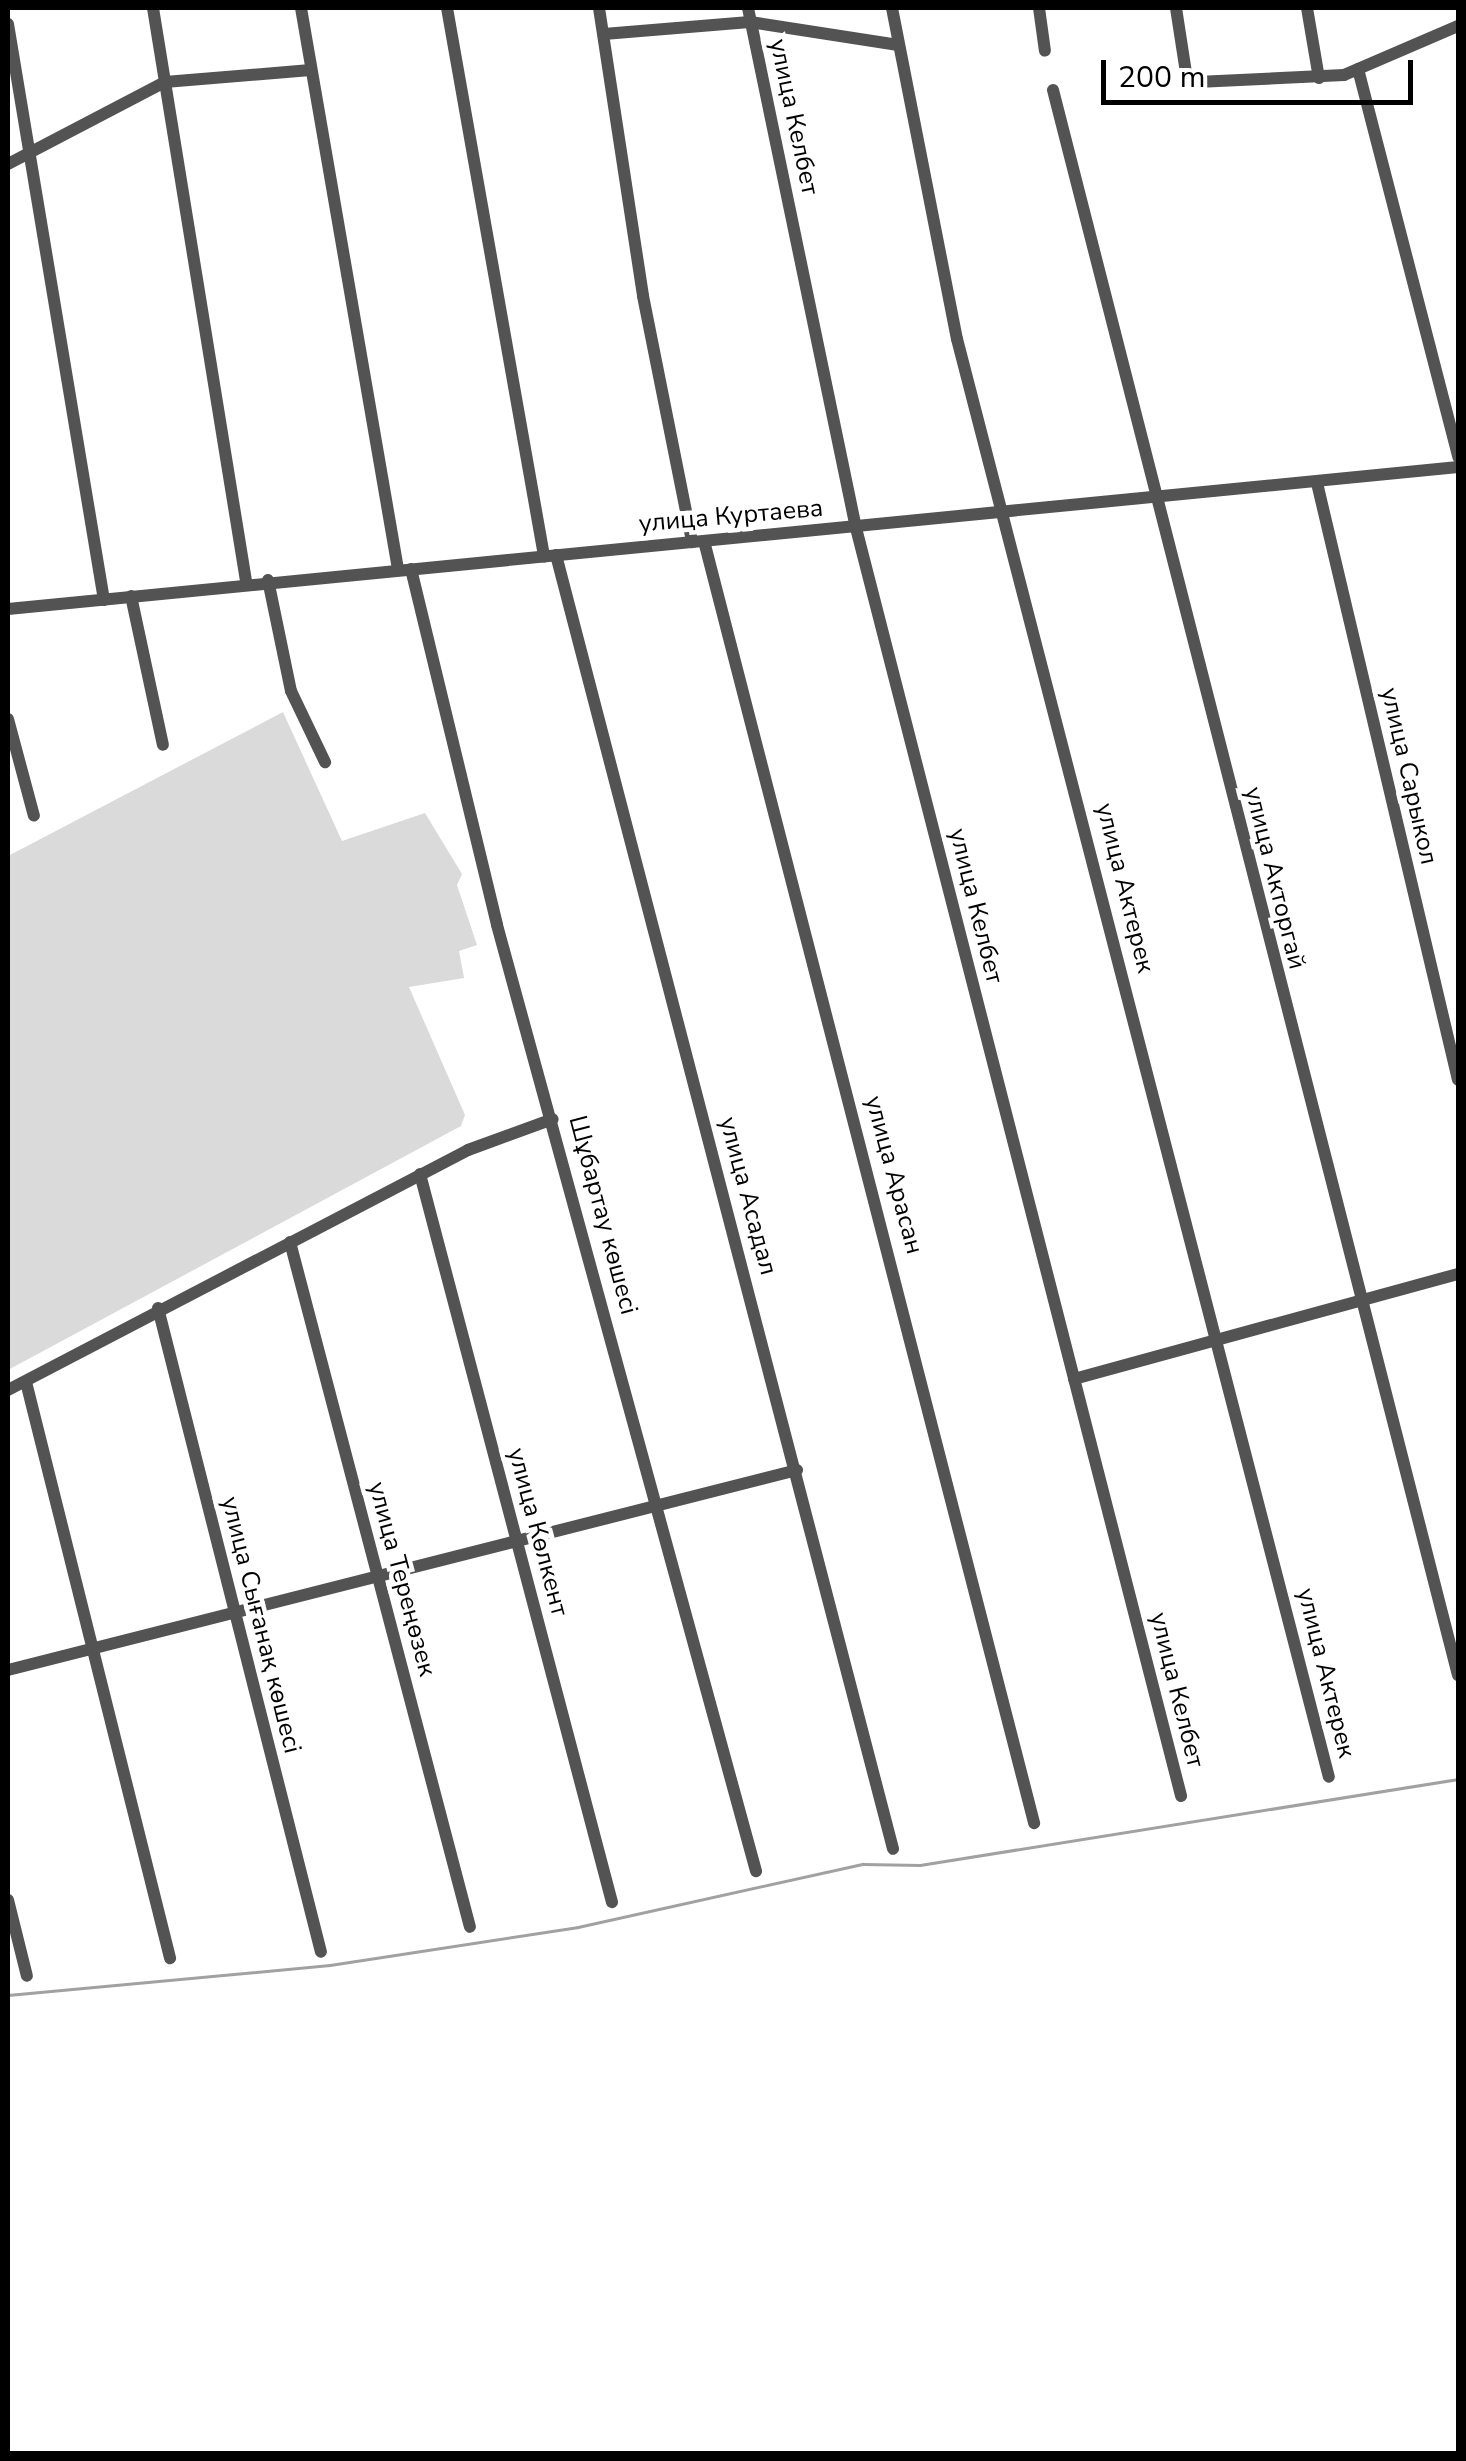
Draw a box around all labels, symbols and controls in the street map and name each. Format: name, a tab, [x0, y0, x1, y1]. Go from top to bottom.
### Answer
street label: улица Келбет	[763, 36, 825, 198]
scale bar	[1106, 40, 1418, 102]
text: 200 m	[1118, 57, 1205, 98]
street label: улица Куртаева	[638, 493, 824, 539]
street label: улица Сарыкол	[1374, 685, 1444, 867]
street label: улица Акторгай	[1238, 784, 1312, 972]
street label: улица Актерек	[1089, 800, 1161, 976]
street label: улица Келбет	[942, 825, 1010, 987]
street label: улица Арасан	[858, 1093, 930, 1257]
street label: Шұбартау көшесі	[562, 1112, 644, 1318]
street label: улица Асадал	[713, 1114, 783, 1278]
street label: улица Көлкент	[501, 1445, 575, 1619]
street label: улица Тереңөзек	[362, 1479, 442, 1679]
street label: улица Сығанақ көшесі	[215, 1494, 307, 1756]
street label: улица Актерек	[1290, 1585, 1362, 1761]
street label: улица Келбет	[1143, 1609, 1211, 1771]

